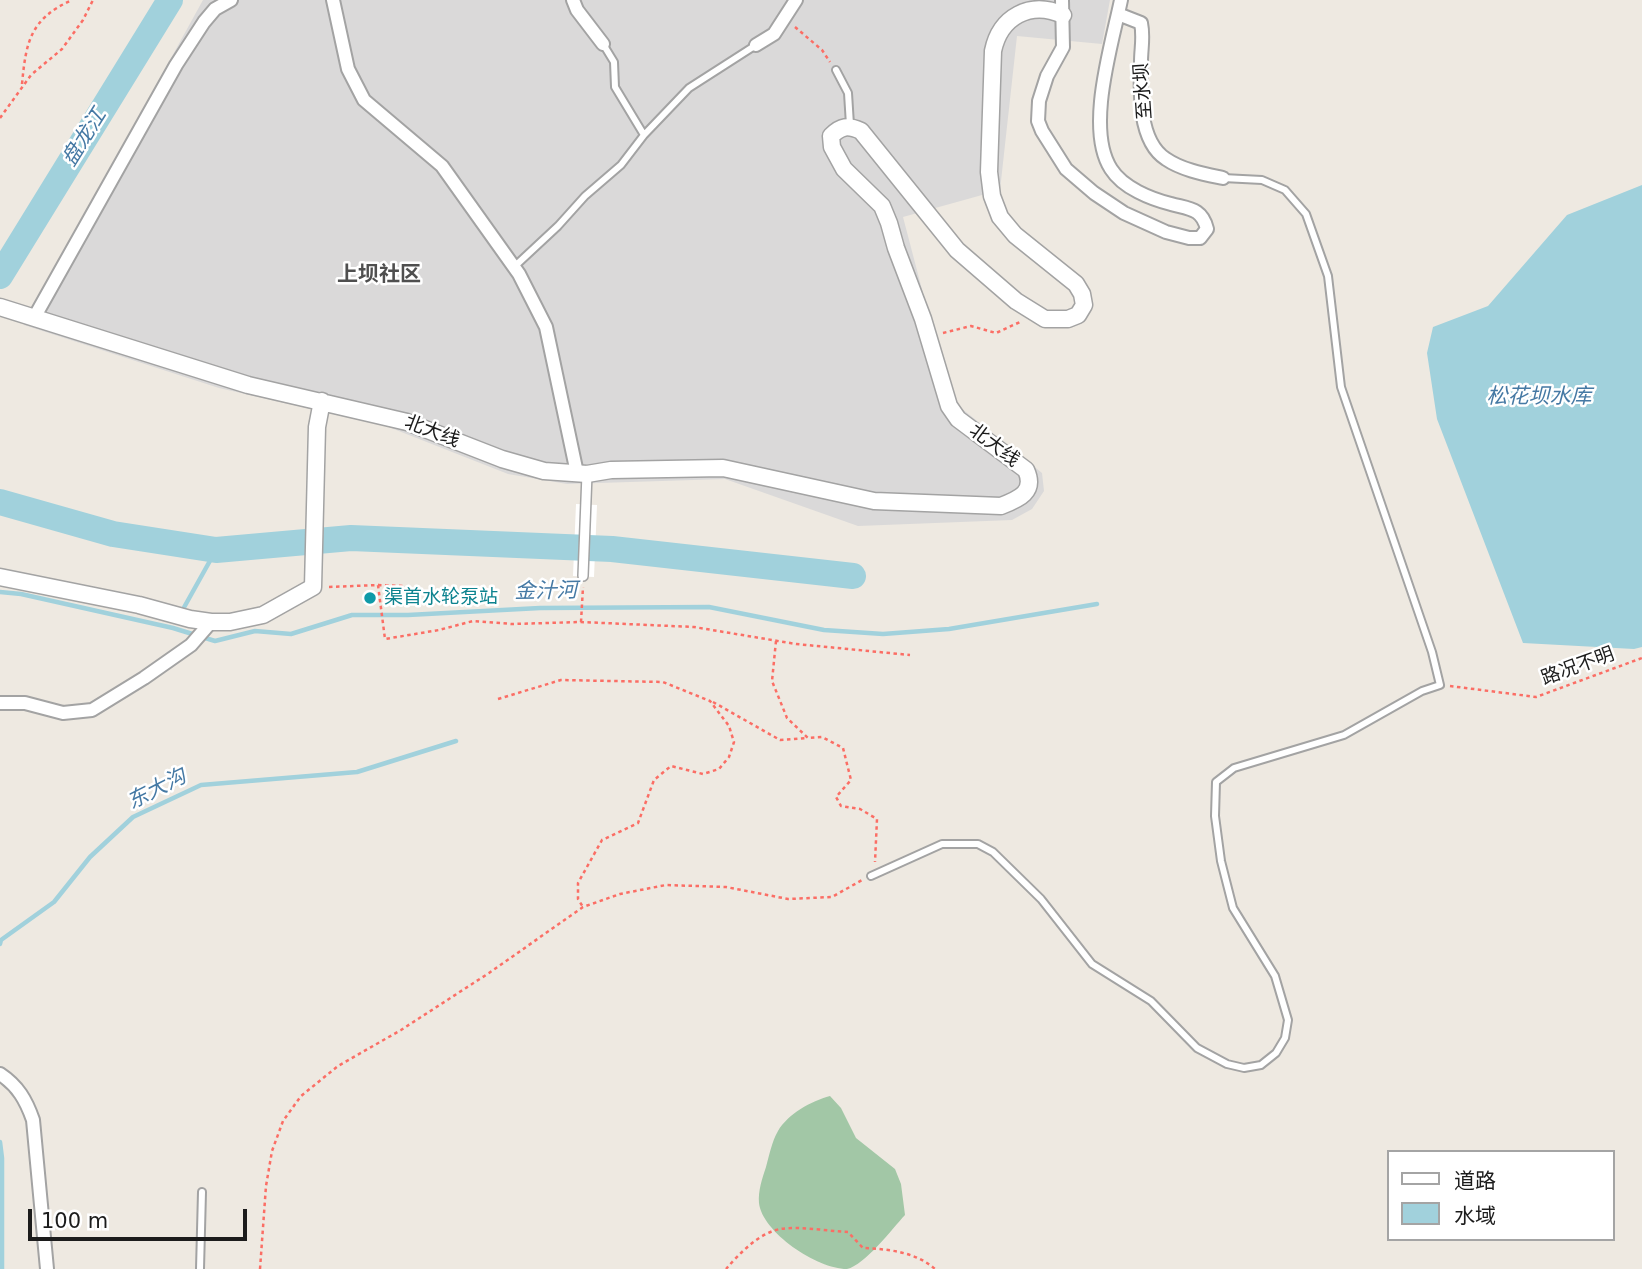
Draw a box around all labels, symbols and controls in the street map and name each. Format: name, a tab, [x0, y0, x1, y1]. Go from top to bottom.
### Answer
street label: 至水坝	[1131, 62, 1157, 120]
water label: 盘龙江	[58, 105, 112, 171]
district label: 上坝社区	[337, 263, 421, 289]
water label: 松花坝水库	[1487, 385, 1591, 411]
street label: 北大线	[401, 411, 463, 453]
street label: 北大线	[964, 420, 1024, 472]
water label: 金汁河	[514, 579, 578, 605]
place label: 渠首水轮泵站	[384, 587, 498, 609]
marker: 渠首水轮泵站	[362, 590, 378, 606]
street label: 路况不明	[1538, 643, 1618, 691]
water label: 东大沟	[123, 764, 191, 816]
legend	[1386, 1150, 1614, 1241]
text: 道路	[1454, 1169, 1496, 1193]
scale bar	[32, 1196, 250, 1240]
text: 水域	[1454, 1204, 1496, 1228]
text: 100 m	[41, 1209, 108, 1233]

